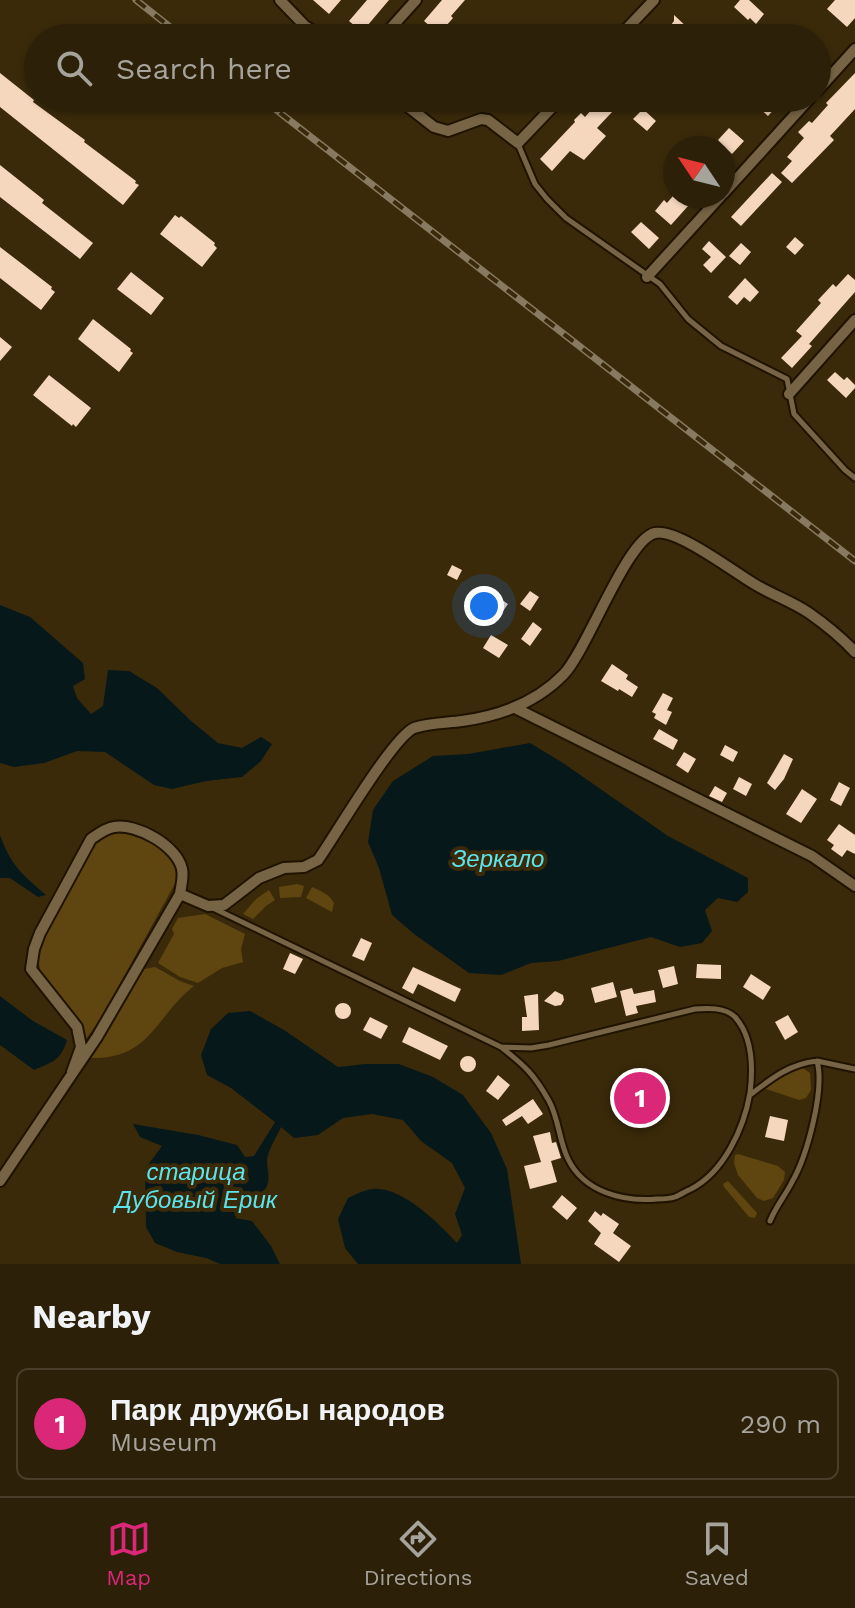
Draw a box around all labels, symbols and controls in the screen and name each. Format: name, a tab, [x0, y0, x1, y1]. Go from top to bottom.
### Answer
search box	[24, 24, 831, 112]
icon: search	[52, 46, 96, 90]
text: Search here	[116, 51, 292, 86]
north arrow	[663, 136, 735, 208]
your location	[464, 586, 504, 626]
water label: Зеркало	[452, 845, 544, 873]
pin: 1	[614, 1068, 666, 1128]
water label: старица Дубовый Ерик	[112, 1158, 279, 1214]
text: Nearby	[32, 1296, 151, 1336]
text: Парк дружбы народов	[110, 1392, 445, 1427]
text: 1	[54, 1409, 66, 1439]
text: 290 m	[740, 1409, 821, 1439]
text: Museum	[110, 1427, 218, 1457]
tab: Map	[106, 1517, 151, 1590]
tab: Directions	[364, 1517, 472, 1590]
tab: Saved	[685, 1517, 749, 1590]

